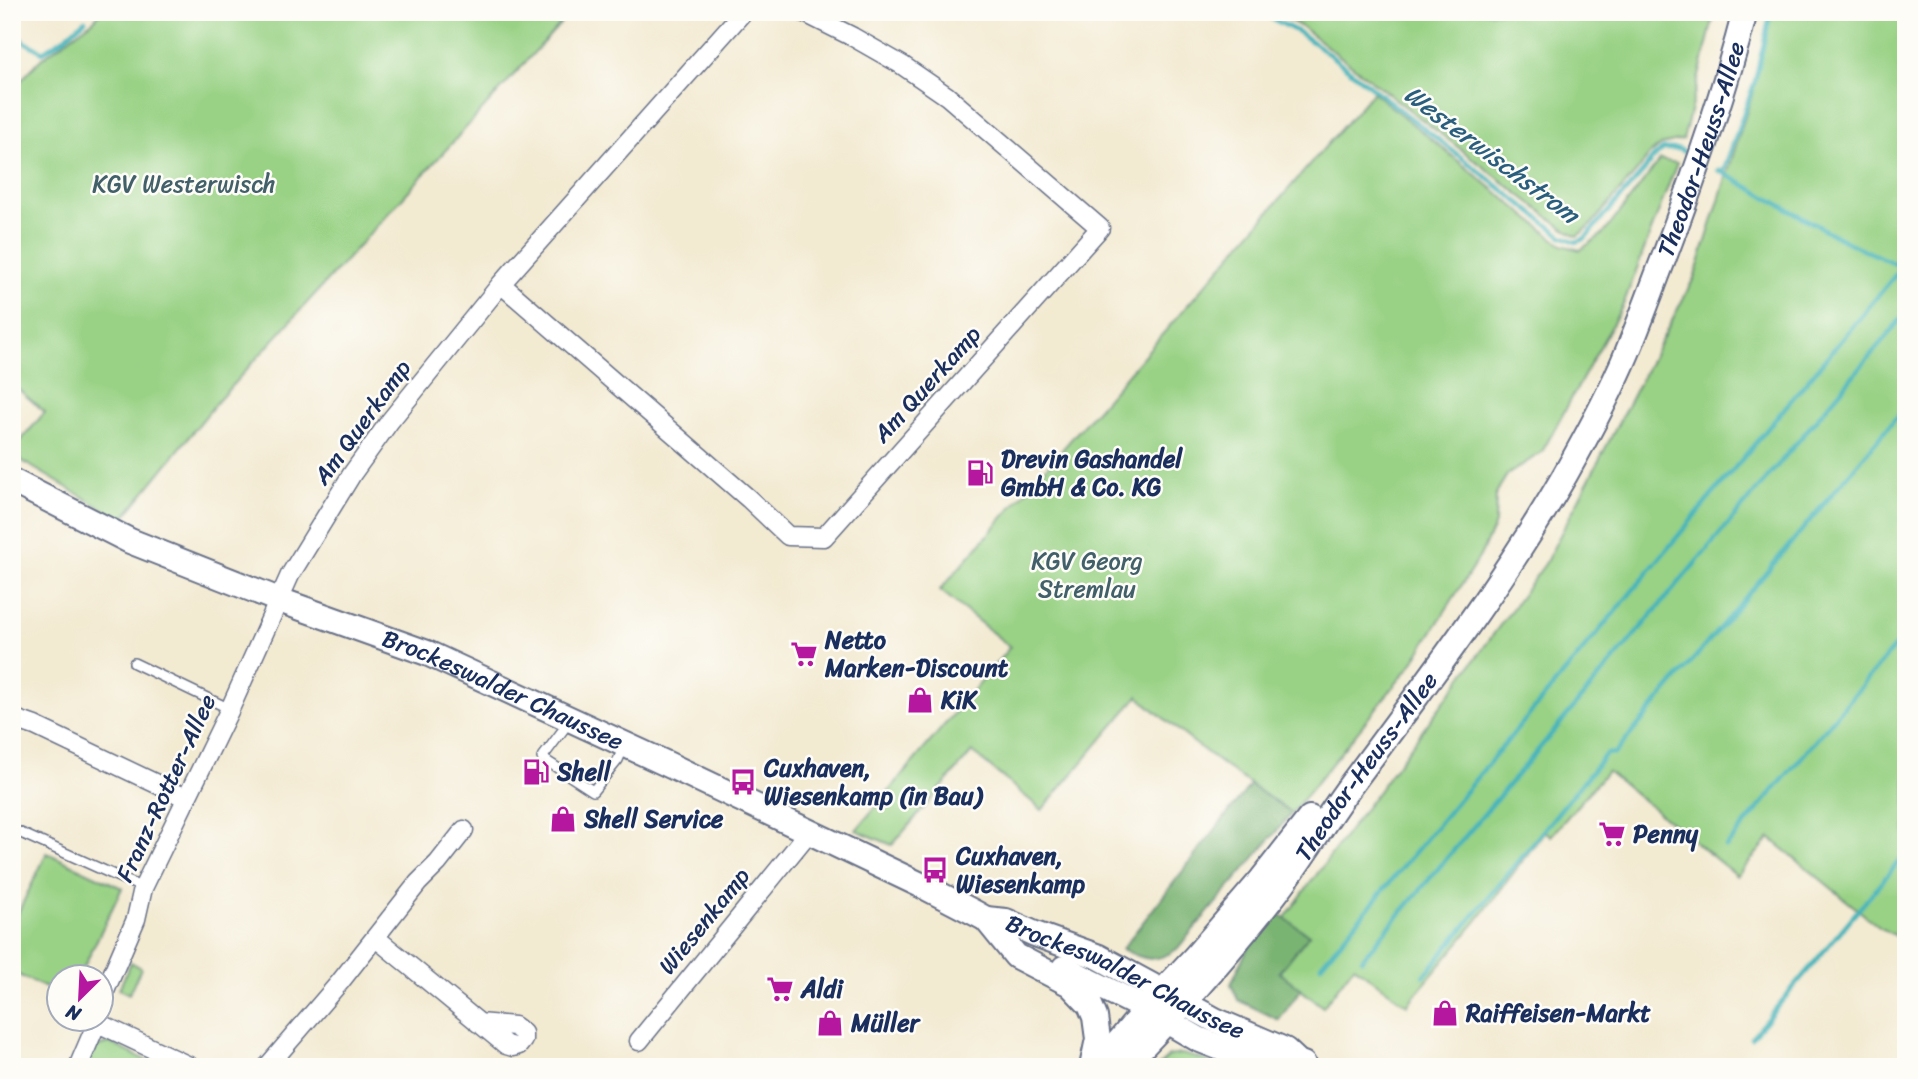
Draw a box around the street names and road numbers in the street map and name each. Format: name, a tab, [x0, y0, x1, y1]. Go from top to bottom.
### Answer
street label: Theodor-Heuss-Allee	[1645, 37, 1757, 263]
street label: Am Querkamp	[862, 315, 992, 453]
street label: Am Querkamp	[301, 350, 422, 495]
street label: Brockeswalder Chaussee	[376, 618, 631, 762]
street label: Theodor-Heuss-Allee	[1283, 663, 1449, 870]
street label: Franz-Rotter-Allee	[104, 687, 228, 889]
street label: Wiesenkamp	[647, 857, 761, 984]
street label: Brockeswalder Chaussee	[999, 902, 1251, 1051]

